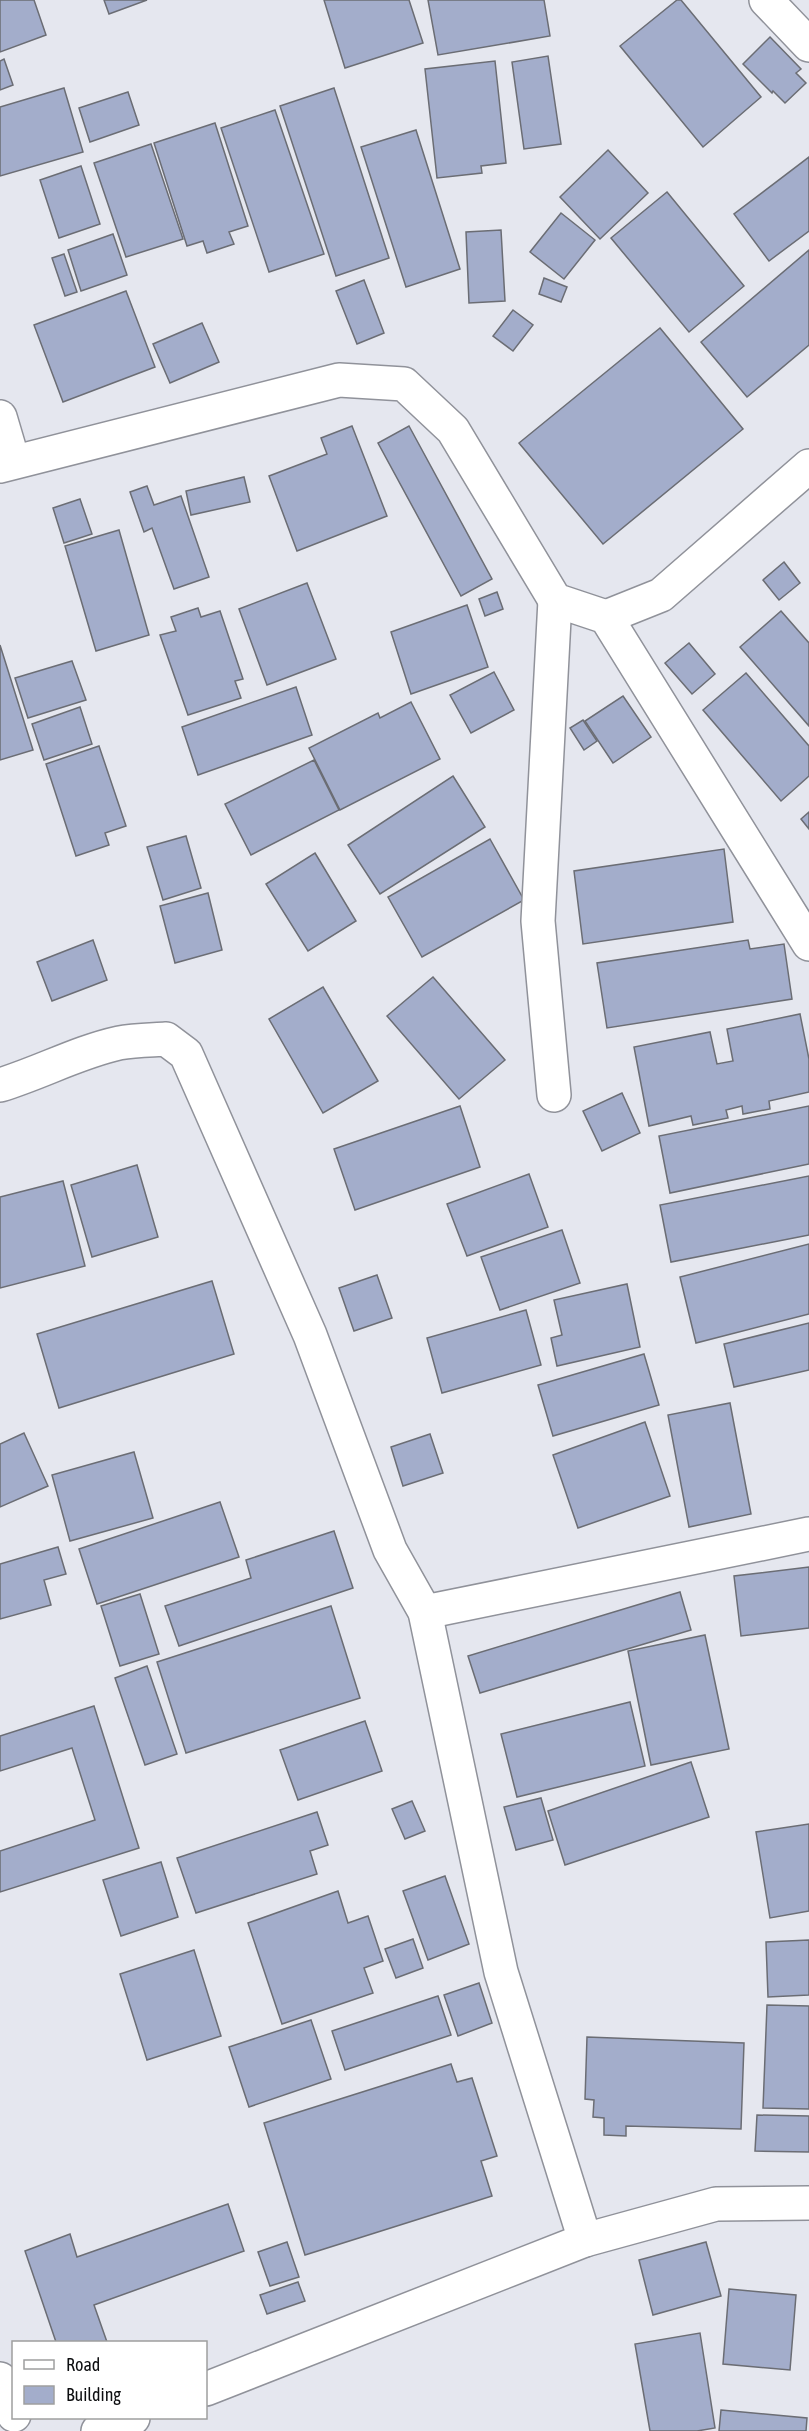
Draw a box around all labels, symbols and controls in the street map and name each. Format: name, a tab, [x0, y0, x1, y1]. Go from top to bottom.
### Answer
legend	[12, 2341, 207, 2419]
text: Road	[66, 2354, 100, 2375]
text: Building	[66, 2384, 121, 2405]

